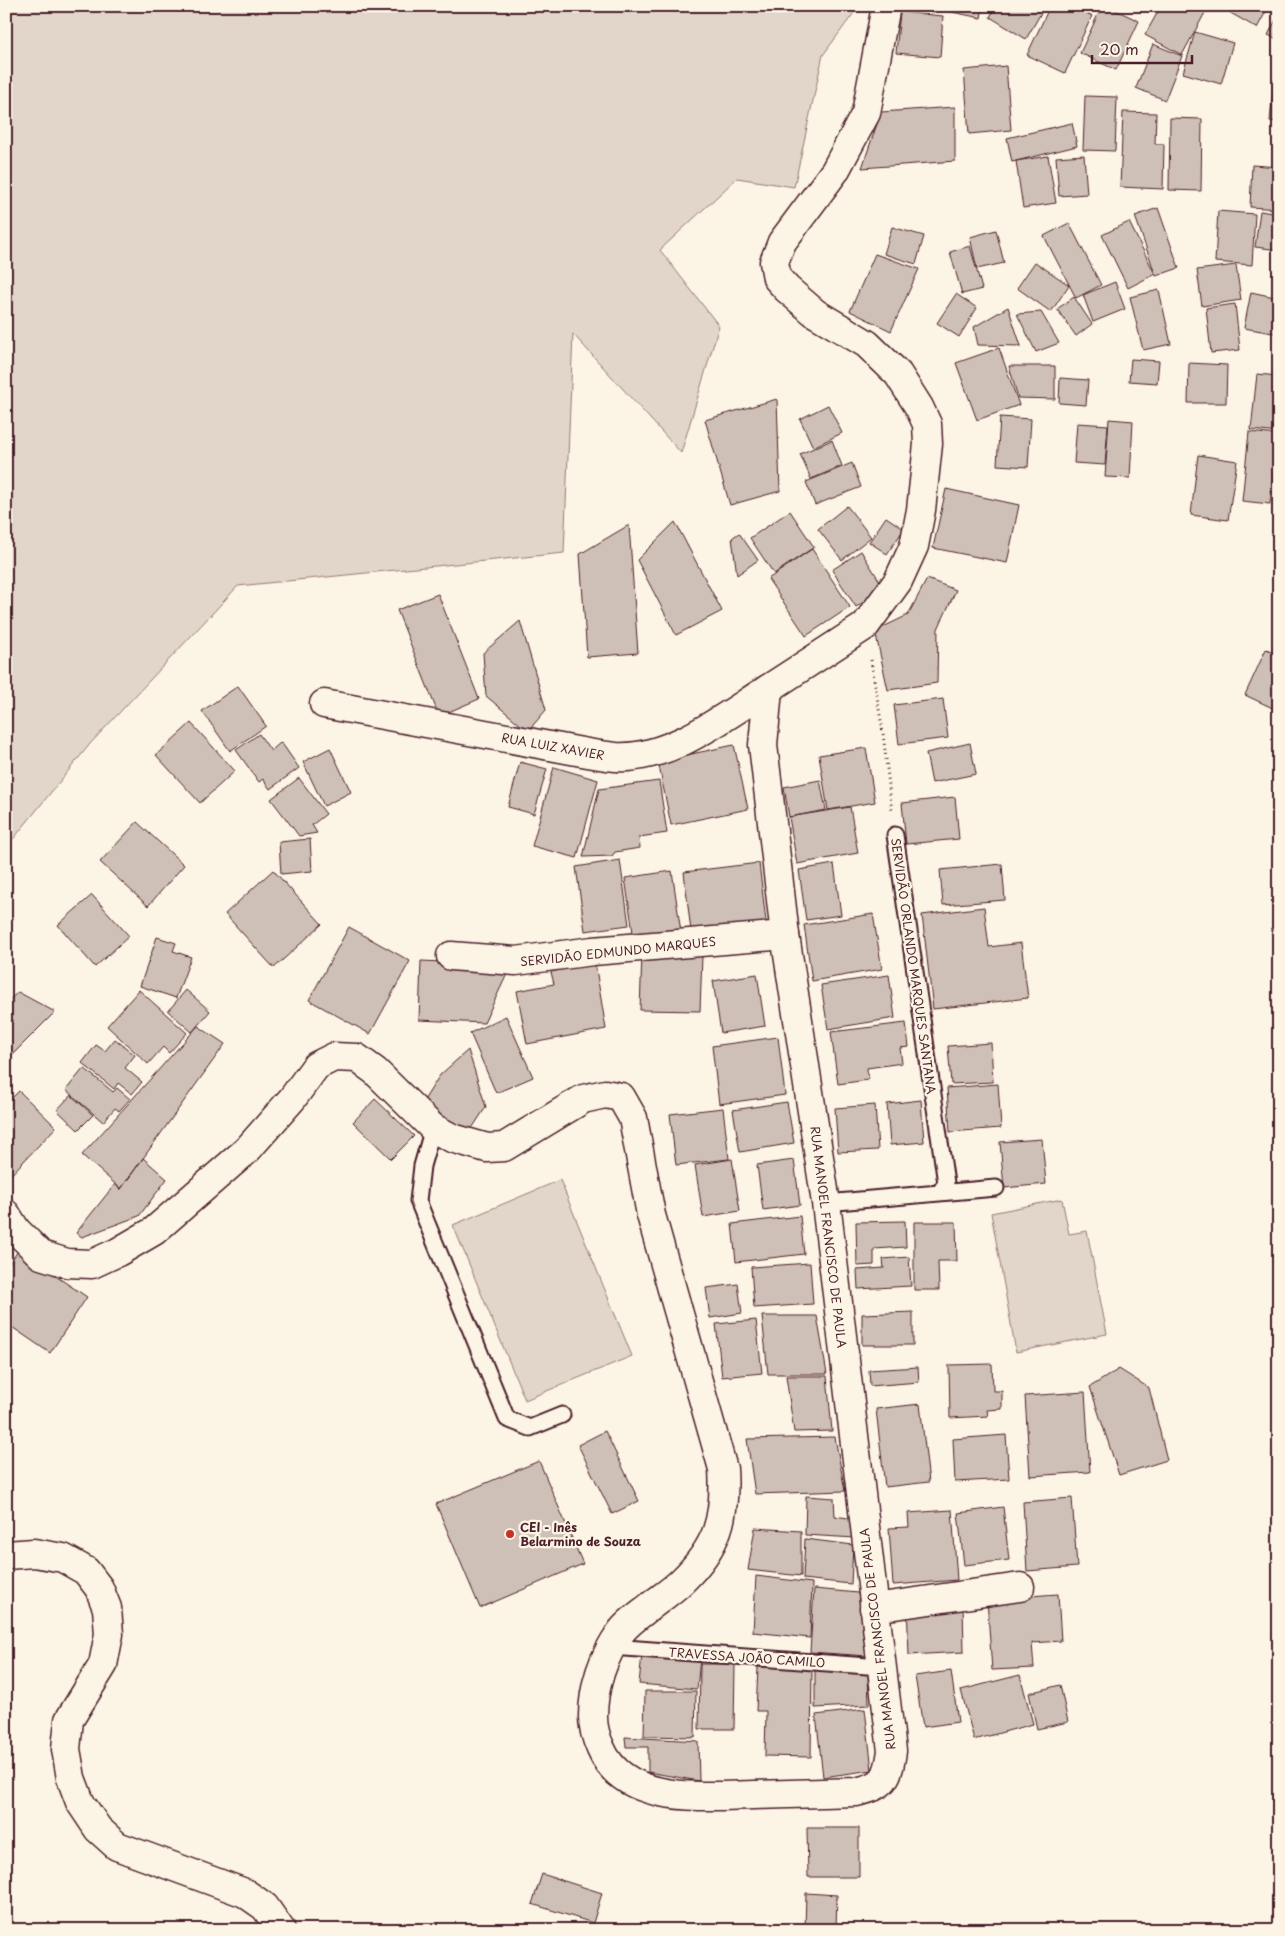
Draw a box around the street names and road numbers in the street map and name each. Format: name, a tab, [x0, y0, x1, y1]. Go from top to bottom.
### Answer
street label: RUA LUIZ XAVIER	[500, 728, 606, 764]
street label: SERVIDÃO ORLANDO MARQUES SANTANA	[887, 837, 941, 1095]
street label: SERVIDÃO EDMUNDO MARQUES	[519, 932, 717, 970]
street label: RUA MANOEL FRANCISCO DE PAULA	[806, 1125, 852, 1349]
street label: RUA MANOEL FRANCISCO DE PAULA	[854, 1527, 900, 1751]
street label: TRAVESSA JOÃO CAMILO	[668, 1643, 826, 1671]

